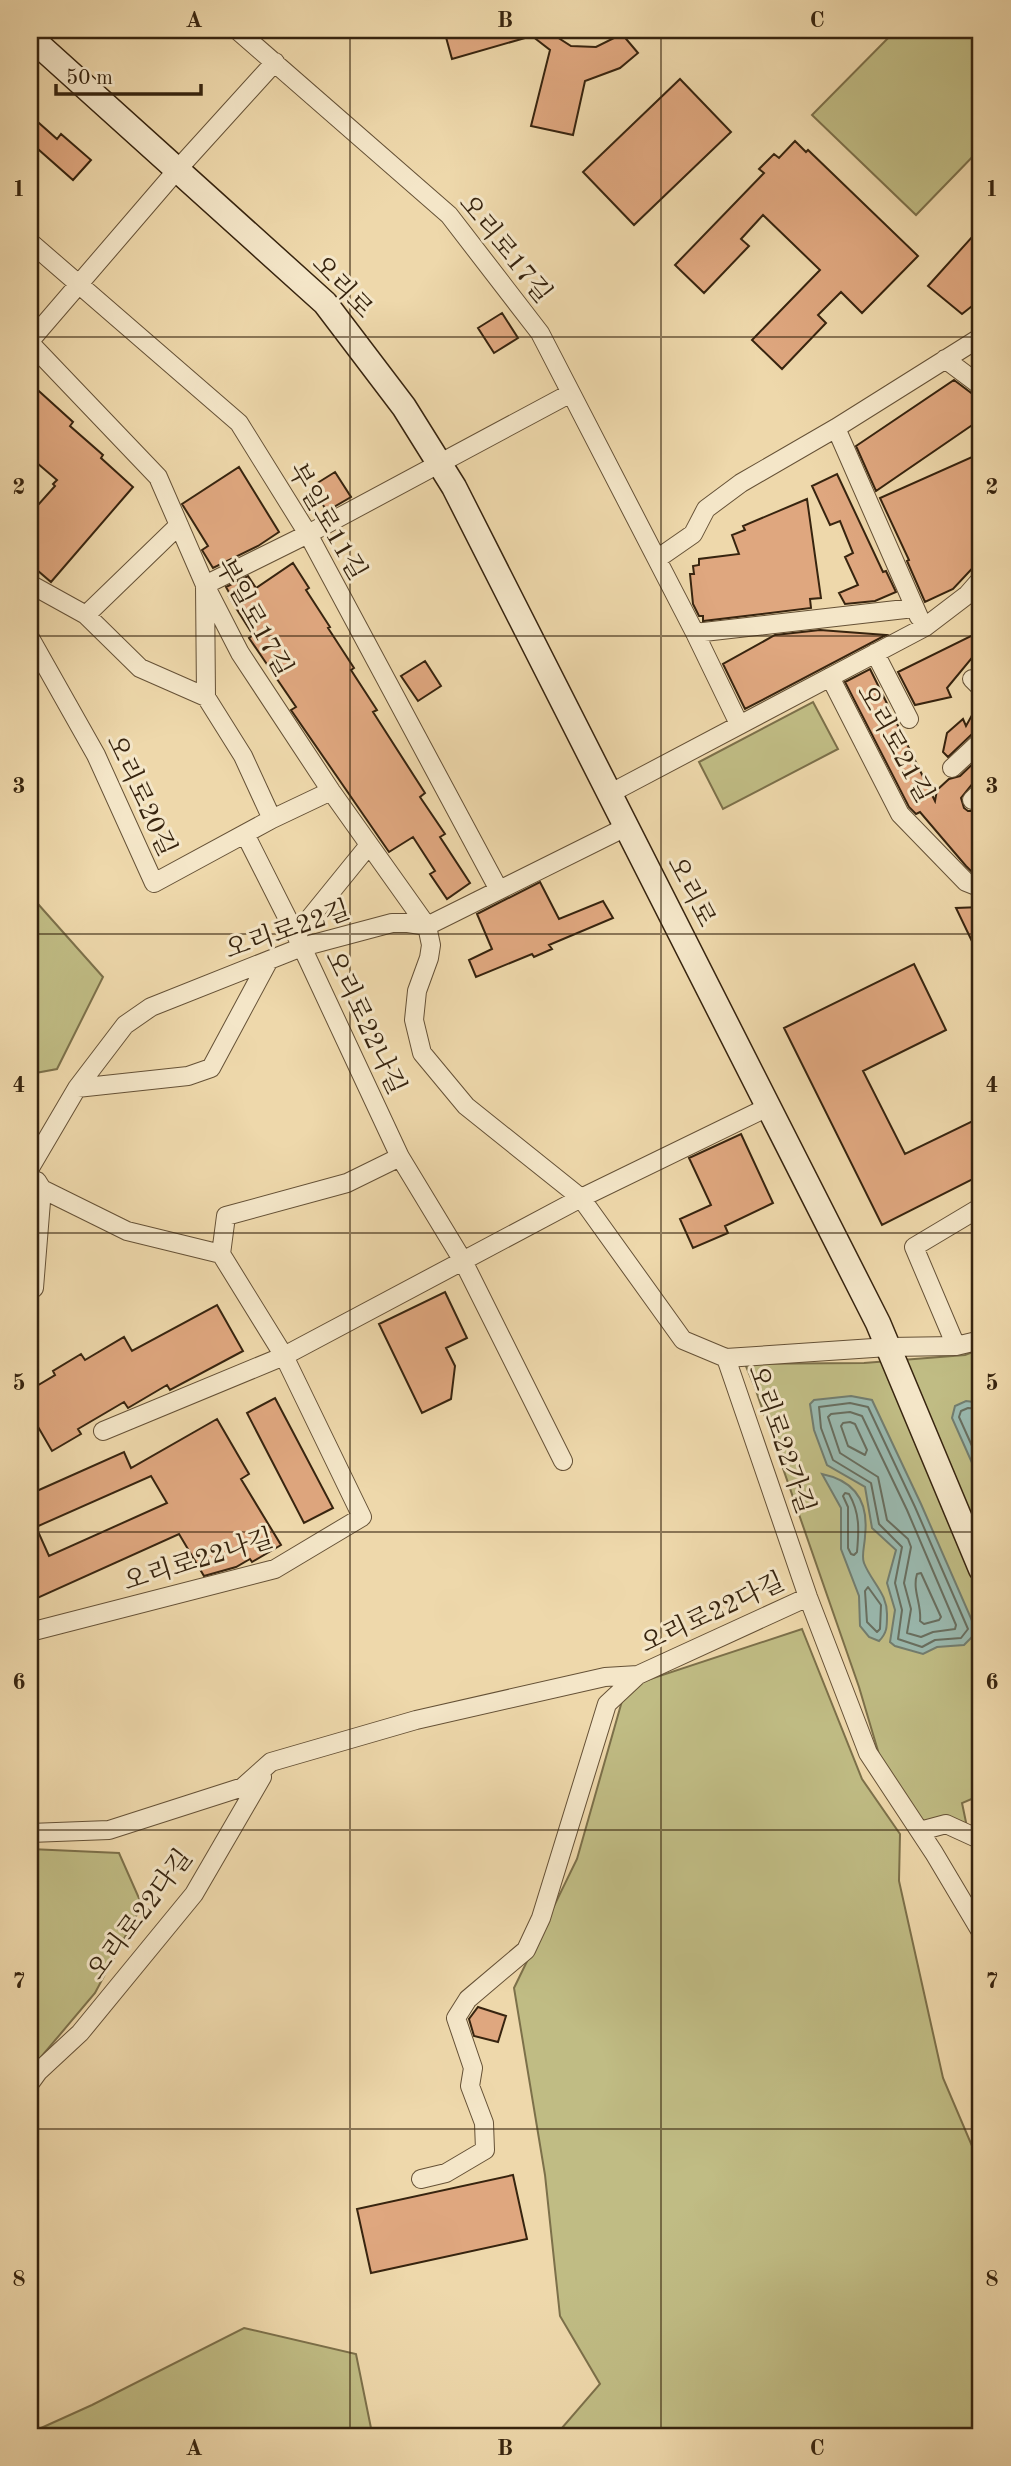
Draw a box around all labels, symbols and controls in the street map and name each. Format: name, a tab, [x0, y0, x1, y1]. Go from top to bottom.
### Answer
text: A	[185, 9, 203, 32]
text: B	[497, 9, 513, 32]
text: C	[809, 9, 825, 32]
scale bar	[56, 52, 201, 96]
text: 50 m	[66, 68, 113, 89]
text: 1	[12, 178, 26, 201]
text: 1	[985, 178, 999, 201]
street label: 오리로17길	[453, 189, 557, 308]
street label: 오리로	[306, 250, 378, 324]
street label: 부일로11길	[282, 458, 372, 585]
text: 2	[12, 476, 26, 499]
text: 2	[985, 476, 999, 499]
street label: 부일로17길	[210, 554, 298, 681]
street label: 오리로21길	[851, 680, 939, 807]
street label: 오리로20길	[101, 730, 181, 861]
text: 3	[12, 775, 26, 798]
text: 3	[985, 775, 999, 798]
street label: 오리로	[662, 852, 721, 931]
street label: 오리로22길	[221, 895, 354, 964]
street label: 오리로22나길	[319, 946, 411, 1099]
text: 4	[12, 1074, 26, 1097]
text: 4	[985, 1074, 999, 1097]
street label: 오리로22가길	[742, 1361, 820, 1518]
text: 5	[12, 1372, 26, 1395]
text: 5	[985, 1372, 999, 1395]
street label: 오리로22나길	[120, 1524, 277, 1596]
street label: 오리로22다길	[636, 1567, 789, 1659]
text: 6	[12, 1671, 26, 1694]
text: 6	[985, 1671, 999, 1694]
street label: 오리로22다길	[82, 1844, 198, 1985]
text: 7	[12, 1970, 26, 1993]
text: 7	[985, 1970, 999, 1993]
text: 8	[12, 2268, 26, 2291]
text: 8	[985, 2268, 999, 2291]
text: A	[185, 2437, 203, 2460]
text: B	[497, 2437, 513, 2460]
text: C	[809, 2437, 825, 2460]

